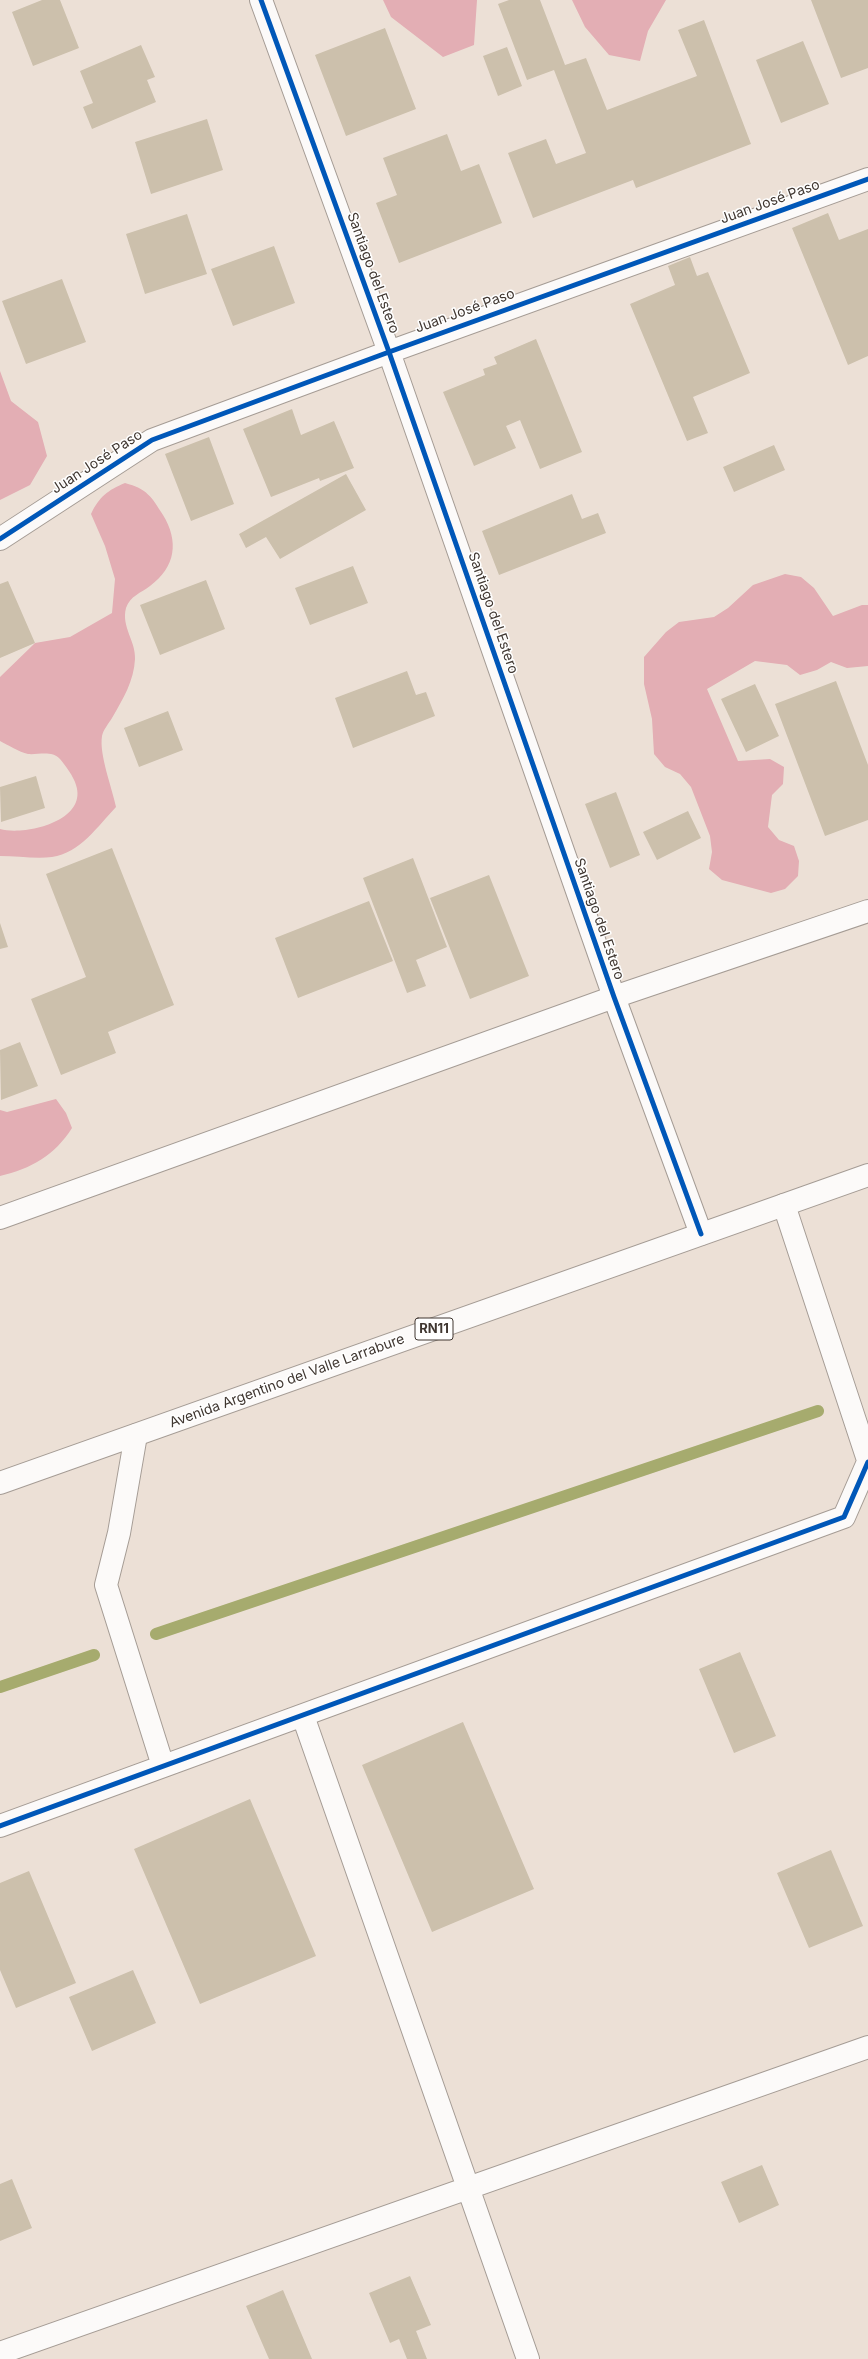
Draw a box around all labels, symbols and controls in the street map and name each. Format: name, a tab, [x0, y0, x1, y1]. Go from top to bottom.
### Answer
street label: Juan José Paso	[718, 176, 822, 228]
street label: Santiago del Estero	[343, 210, 403, 336]
street label: Juan José Paso	[413, 285, 517, 337]
street label: Juan José Paso	[48, 426, 146, 498]
street label: Santiago del Estero	[464, 550, 522, 676]
street label: Santiago del Estero	[570, 856, 628, 982]
road number: RN11	[415, 1318, 453, 1340]
street label: Avenida Argentino del Valle Larrabure	[167, 1331, 407, 1431]

